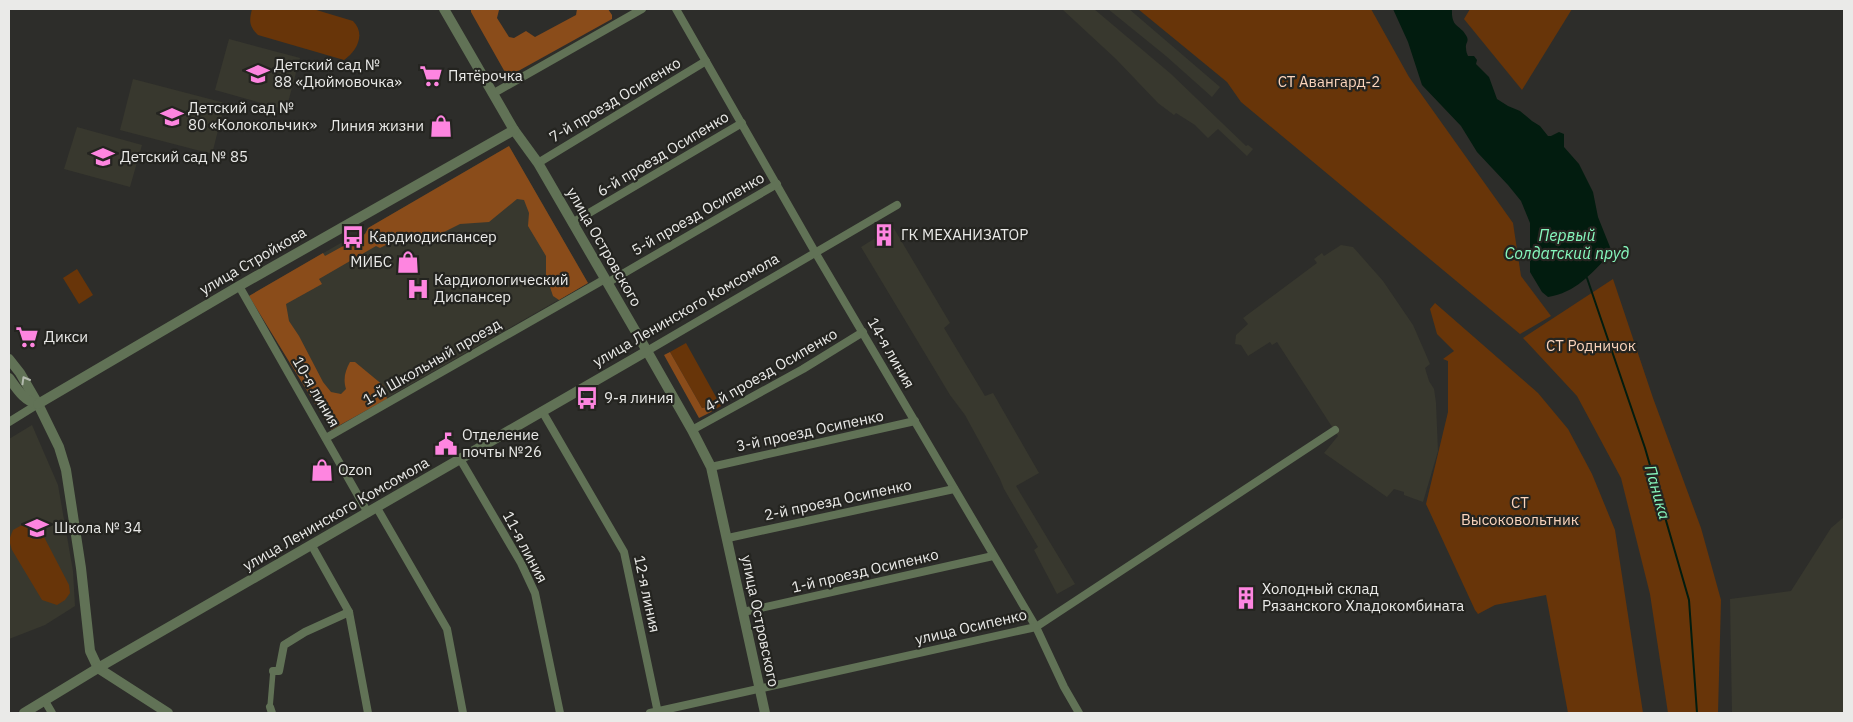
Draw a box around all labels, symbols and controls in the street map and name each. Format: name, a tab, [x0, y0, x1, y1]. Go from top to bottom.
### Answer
street label: 7-й проезд Осипенко	[545, 53, 684, 146]
place label: Детский сад № 88 «Дюймовочка»	[274, 55, 402, 91]
school or university icon: Детский сад № 88 «Дюймовочка»	[245, 61, 271, 87]
supermarket icon: Пятёрочка	[418, 63, 444, 89]
place label: Пятёрочка	[448, 66, 523, 85]
park label: СТ Авангард-2	[1278, 72, 1380, 91]
place label: Детский сад № 80 «Колокольчик»	[188, 98, 317, 134]
school or university icon: Детский сад № 80 «Колокольчик»	[159, 104, 185, 130]
street label: 6-й проезд Осипенко	[593, 107, 732, 200]
shop icon: Линия жизни	[428, 113, 454, 139]
place label: Линия жизни	[330, 116, 424, 135]
school or university icon: Детский сад № 85	[90, 144, 116, 170]
place label: Детский сад № 85	[120, 147, 248, 166]
street label: 5-й проезд Осипенко	[628, 168, 768, 259]
street label: улица Островского	[563, 184, 646, 310]
street label: улица Стройкова	[196, 222, 310, 299]
building icon: ГК МЕХАНИЗАТОР	[871, 222, 897, 248]
bus stop icon: Кардиодиспансер	[340, 224, 366, 250]
place label: ГК МЕХАНИЗАТОР	[901, 225, 1028, 244]
water label: Первый Солдатский пруд	[1505, 225, 1629, 263]
place label: Кардиодиспансер	[369, 227, 497, 246]
street label: улица Ленинского Комсомола	[589, 248, 782, 371]
shop icon: МИБС	[395, 249, 421, 275]
place label: МИБС	[350, 252, 392, 271]
place label: Кардиологический Диспансер	[434, 270, 569, 306]
hospital icon: Кардиологический Диспансер	[405, 276, 431, 302]
street label: 1-й Школьный проезд	[359, 314, 504, 409]
street label: 14-я линия	[864, 314, 919, 391]
supermarket icon: Дикси	[14, 324, 40, 350]
street label: 4-й проезд Осипенко	[701, 324, 841, 415]
place label: Дикси	[44, 327, 88, 346]
park label: СТ Родничок	[1546, 336, 1636, 355]
street label: 10-я линия	[289, 353, 344, 430]
one-way arrow	[21, 377, 31, 386]
bus stop icon: 9-я линия	[574, 385, 600, 411]
place label: 9-я линия	[604, 388, 674, 407]
street label: 3-й проезд Осипенко	[734, 406, 885, 455]
place label: Отделение почты №26	[462, 425, 542, 461]
public building icon: Отделение почты №26	[433, 431, 459, 457]
street label: улица Ленинского Комсомола	[239, 452, 432, 575]
shop icon: Ozon	[309, 457, 335, 483]
place label: Ozon	[338, 460, 372, 479]
water label: Паника	[1641, 463, 1675, 521]
street label: 2-й проезд Осипенко	[762, 475, 913, 524]
park label: СТ Высоковольтник	[1461, 493, 1579, 529]
street label: 11-я линия	[499, 508, 552, 586]
school or university icon: Школа № 34	[24, 515, 50, 541]
place label: Школа № 34	[54, 518, 142, 537]
street label: 1-й проезд Осипенко	[790, 544, 940, 597]
street label: улица Островского	[737, 553, 784, 689]
street label: 12-я линия	[630, 554, 665, 634]
place label: Холодный склад Рязанского Хладокомбината	[1262, 579, 1464, 615]
building icon: Холодный склад Рязанского Хладокомбината	[1233, 585, 1259, 611]
street label: улица Осипенко	[913, 604, 1029, 649]

